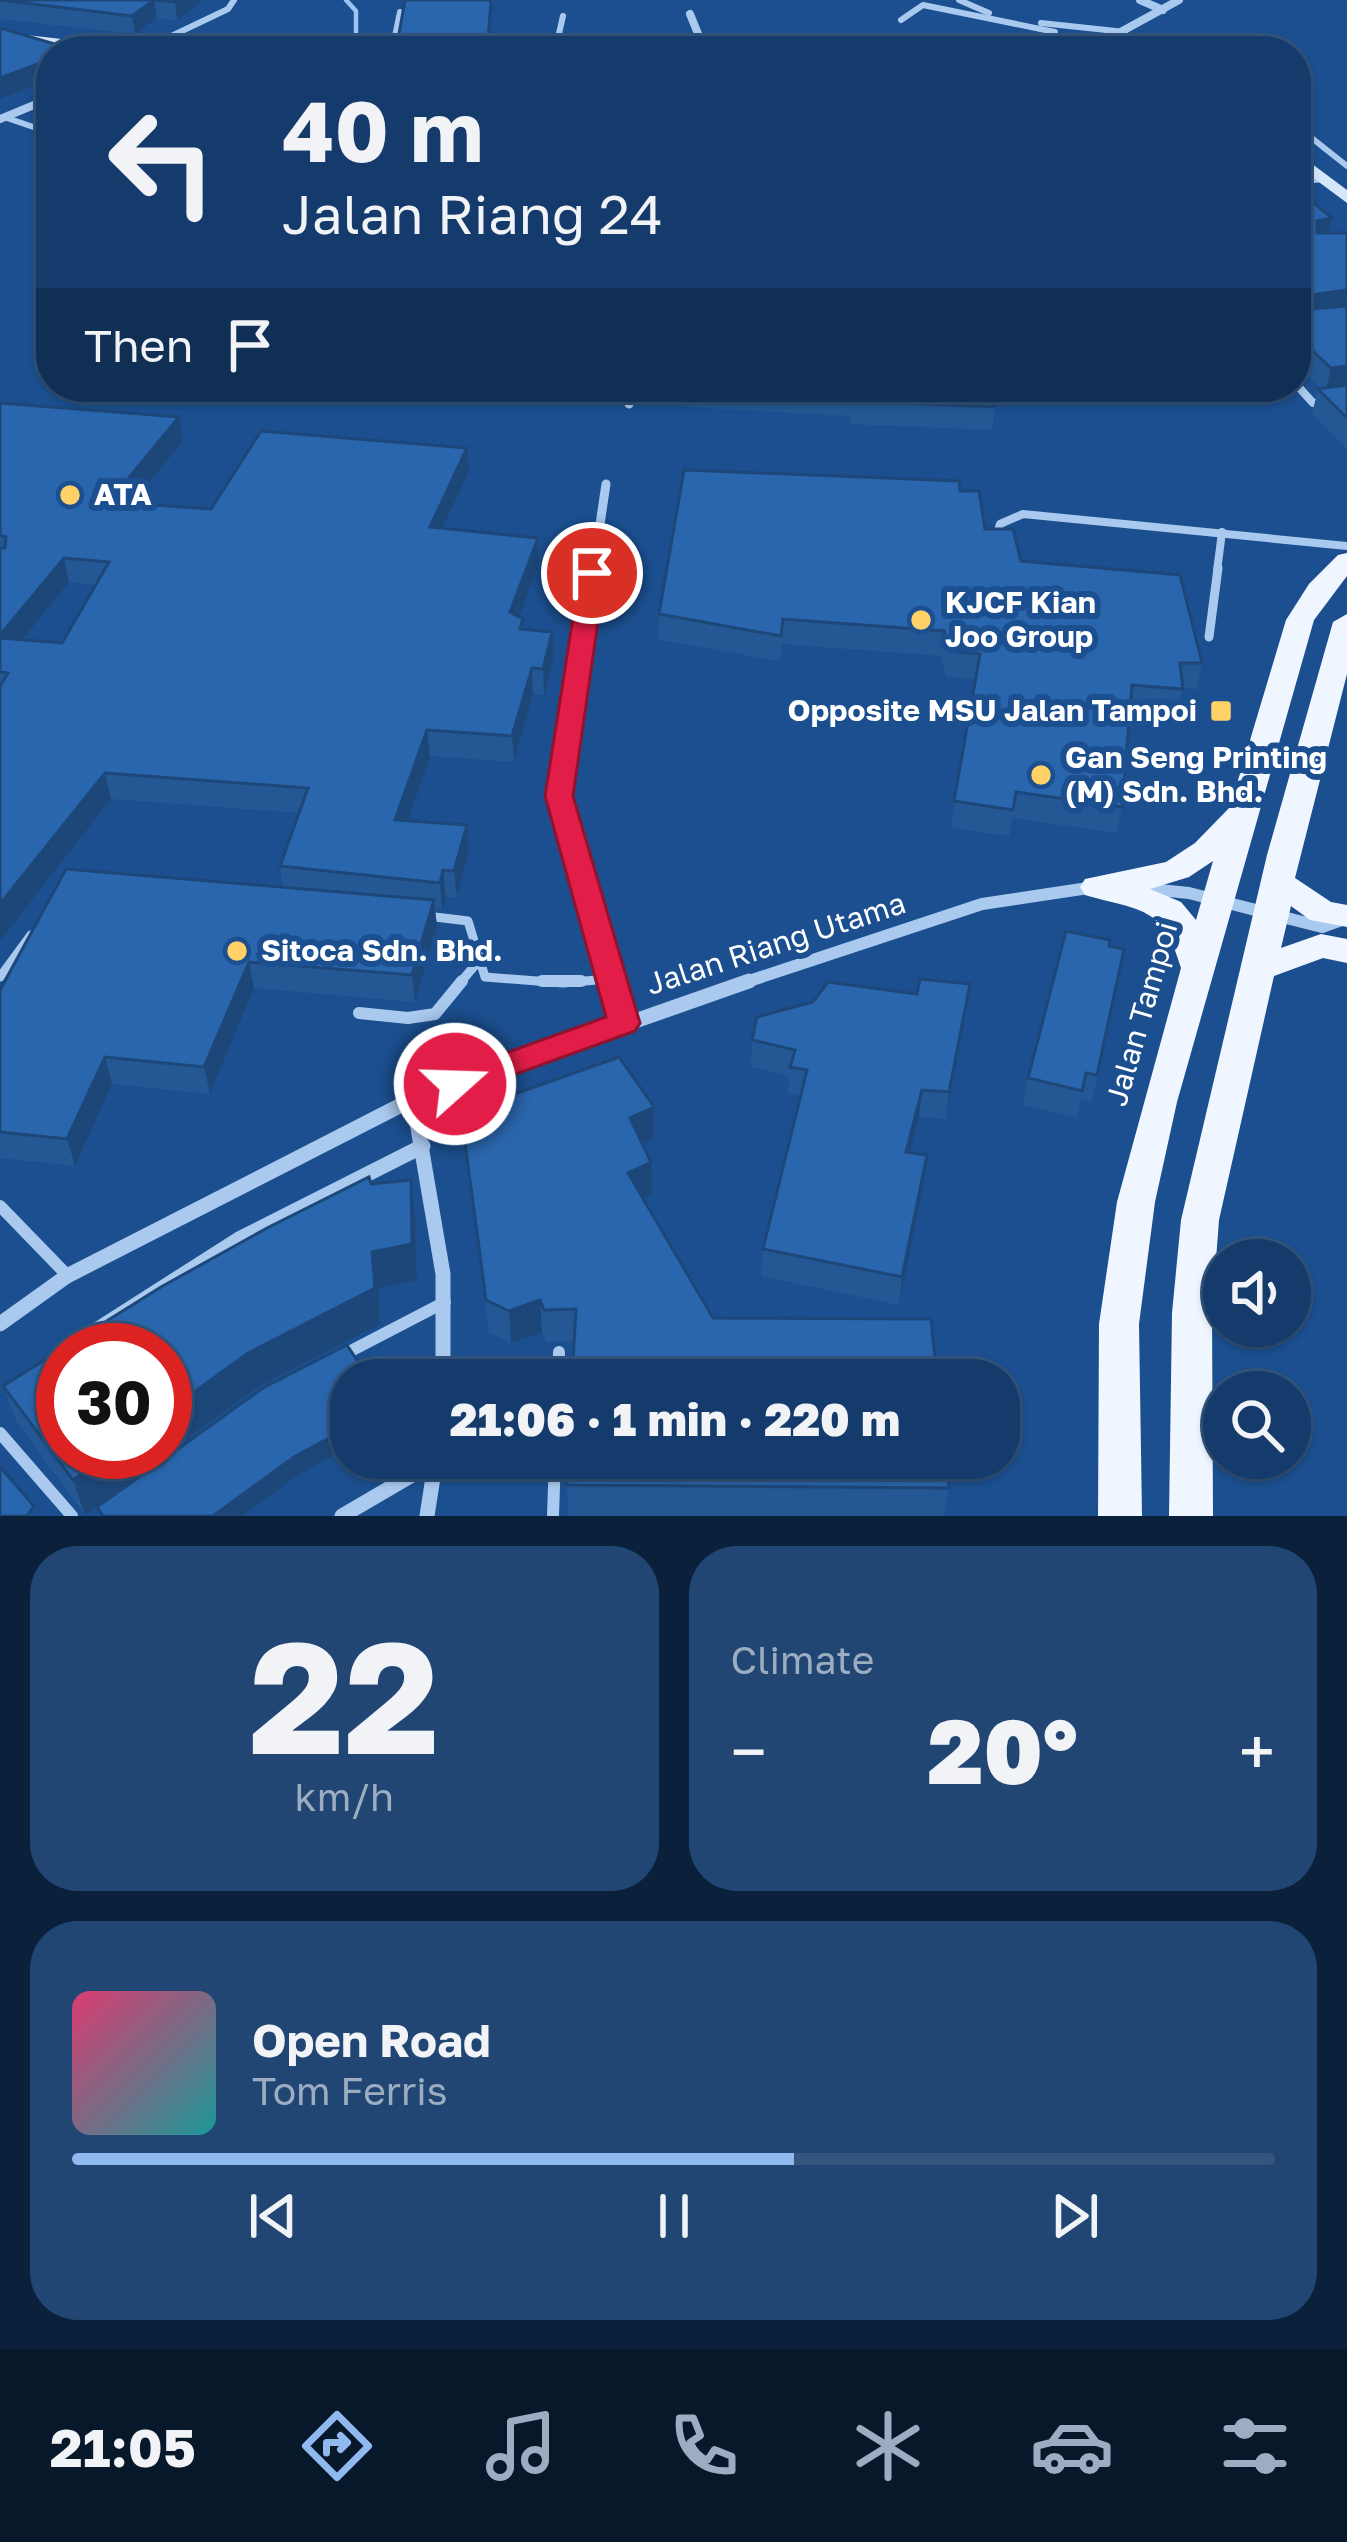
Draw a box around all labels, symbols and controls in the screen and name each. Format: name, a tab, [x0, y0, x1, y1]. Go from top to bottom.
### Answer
text: 40 m	[282, 80, 484, 180]
icon: left	[84, 84, 240, 240]
text: Jalan Riang 24	[282, 181, 663, 246]
icon: arrive	[217, 312, 283, 378]
text: Then	[84, 318, 193, 372]
place label: ATA	[94, 476, 152, 512]
marker: ATA	[57, 482, 83, 508]
pin	[541, 522, 643, 624]
icon: arrive	[559, 540, 625, 606]
place label: KJCF Kian Joo Group	[945, 584, 1096, 654]
marker: KJCF Kian Joo Group	[908, 607, 934, 633]
place label: Opposite MSU Jalan Tampoi	[788, 692, 1197, 728]
marker: Opposite MSU Jalan Tampoi	[1208, 698, 1234, 724]
place label: Gan Seng Printing (M) Sdn. Bhd.	[1065, 739, 1327, 809]
marker: Gan Seng Printing (M) Sdn. Bhd.	[1028, 762, 1054, 788]
street label: Jalan Riang Utama	[642, 884, 910, 1002]
street label: Jalan Tampoi	[1098, 917, 1185, 1110]
place label: Sitoca Sdn. Bhd.	[261, 932, 503, 968]
marker: Sitoca Sdn. Bhd.	[224, 938, 250, 964]
position arrow	[392, 1021, 518, 1147]
map controls	[1203, 1239, 1311, 1479]
button: sound	[1203, 1239, 1311, 1347]
speed limit sign: 30	[36, 1323, 192, 1479]
button: search	[1203, 1371, 1311, 1479]
text: 21:06 · 1 min · 220 m	[450, 1392, 900, 1446]
text: 22	[249, 1601, 439, 1788]
text: Climate	[731, 1636, 874, 1683]
text: 20°	[928, 1696, 1078, 1804]
text: −	[731, 1711, 767, 1791]
text: +	[1239, 1711, 1275, 1791]
text: km/h	[295, 1773, 394, 1820]
text: Open Road	[252, 2013, 491, 2067]
text: Tom Ferris	[252, 2067, 447, 2114]
icon: previous	[240, 2183, 306, 2249]
icon: pause	[641, 2183, 707, 2249]
icon: next	[1042, 2183, 1108, 2249]
icon: directions	[295, 2404, 379, 2488]
icon: music	[479, 2404, 563, 2488]
icon: phone	[662, 2404, 746, 2488]
icon: climate	[846, 2404, 930, 2488]
icon: car	[1030, 2404, 1114, 2488]
icon: filters	[1213, 2404, 1297, 2488]
text: 21:05	[50, 2414, 196, 2479]

